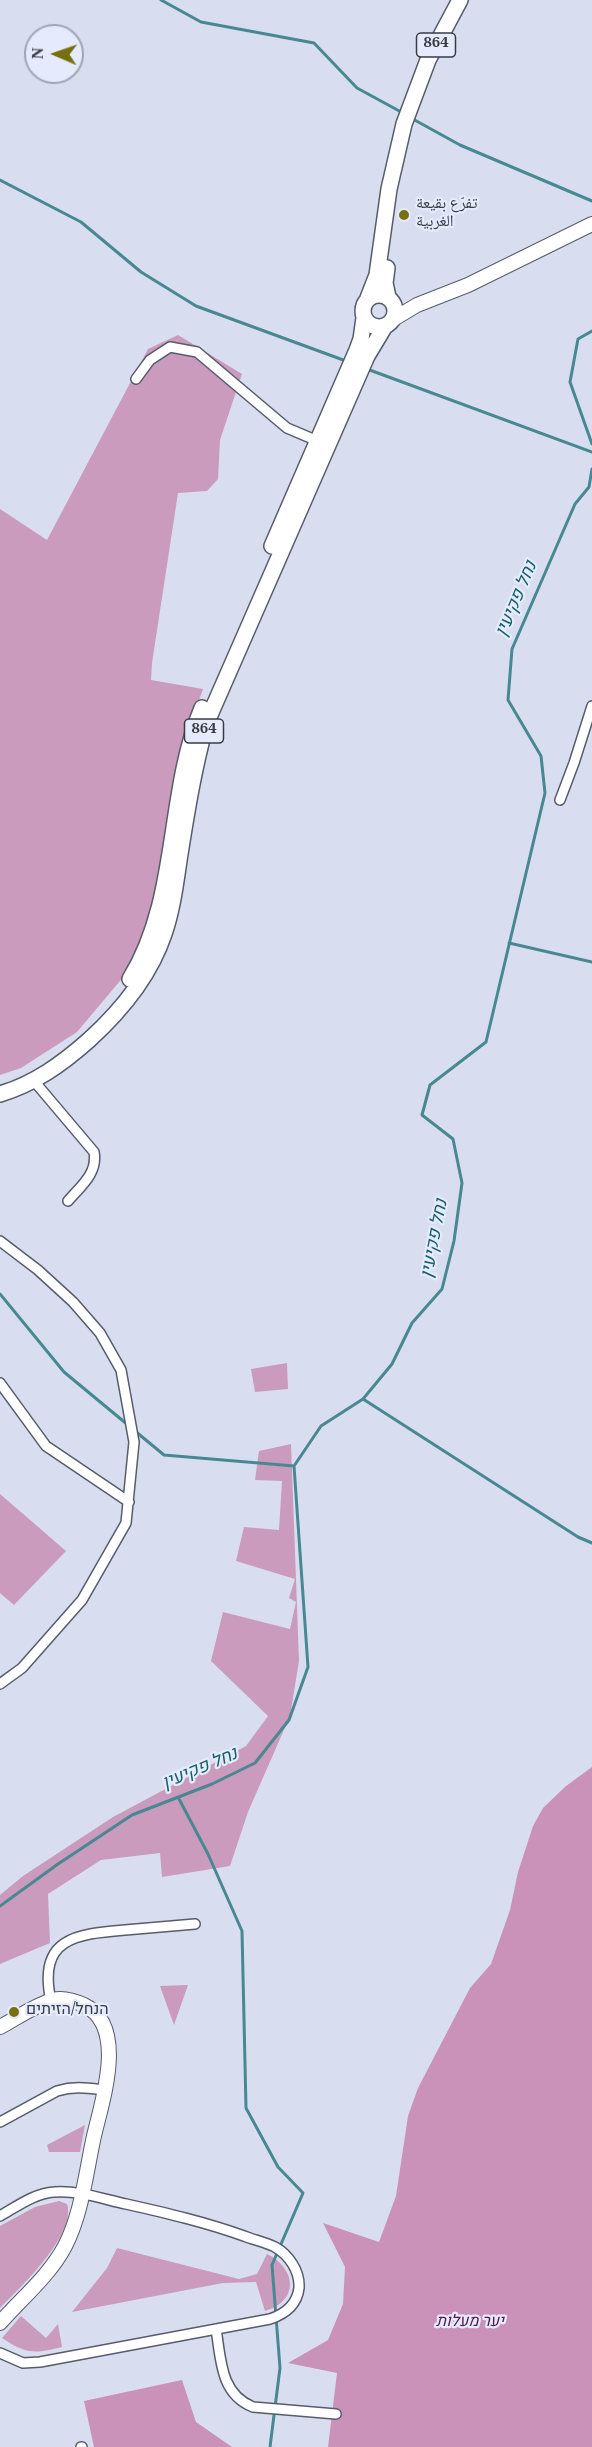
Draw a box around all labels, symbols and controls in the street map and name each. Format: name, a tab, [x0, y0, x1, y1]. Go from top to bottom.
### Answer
north arrow	[24, 24, 84, 84]
road number: 864	[416, 33, 456, 57]
text: N	[29, 47, 46, 59]
place label: تفرّع بقيعة الغربية	[416, 196, 478, 234]
marker: تفرّع بقيعة الغربية	[397, 208, 411, 222]
water label: נחל פקיעין	[494, 559, 544, 641]
road number: 864	[184, 719, 224, 743]
water label: נחל פקיעין	[419, 1198, 455, 1280]
water label: נחל פקיעין	[160, 1746, 242, 1796]
place label: הנחל/הזיתים	[26, 2002, 109, 2022]
marker: הנחל/הזיתים	[7, 2005, 21, 2019]
park label: יער מעלות	[436, 2314, 504, 2334]

